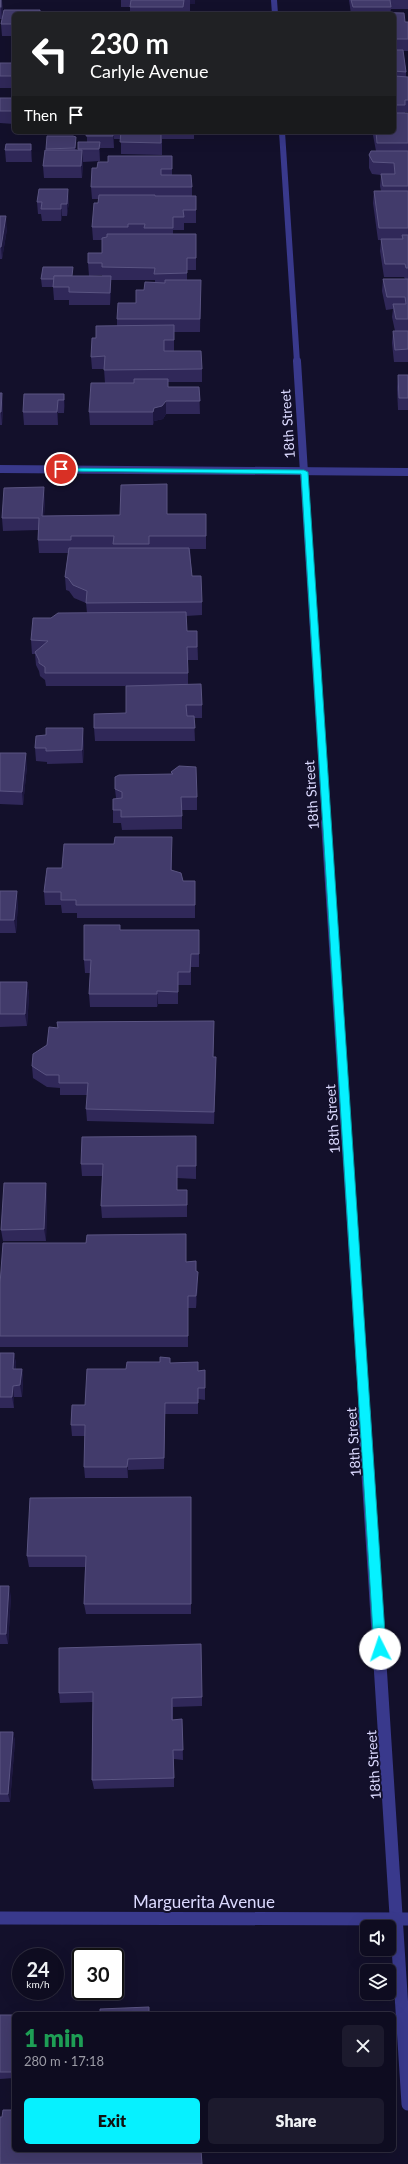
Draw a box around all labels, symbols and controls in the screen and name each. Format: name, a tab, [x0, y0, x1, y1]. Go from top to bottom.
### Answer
text: 230 m	[90, 26, 169, 60]
icon: left	[24, 28, 76, 80]
text: Carlyle Avenue	[90, 60, 208, 82]
icon: arrive	[65, 104, 87, 126]
text: Then	[24, 106, 57, 124]
street label: 18th Street	[276, 389, 298, 459]
pin	[44, 452, 78, 486]
icon: arrive	[50, 458, 72, 480]
street label: 18th Street	[300, 760, 322, 830]
street label: 18th Street	[321, 1084, 343, 1154]
street label: 18th Street	[342, 1407, 364, 1477]
position arrow	[359, 1628, 401, 1670]
street label: 18th Street	[362, 1730, 384, 1800]
street label: Marguerita Avenue	[133, 1891, 275, 1912]
map controls	[360, 1920, 396, 2000]
button: sound	[360, 1920, 396, 1956]
speed limit sign: 30	[72, 1948, 124, 2000]
text: 24	[26, 1957, 50, 1981]
button: layers	[360, 1964, 396, 2000]
text: km/h	[26, 1978, 50, 1990]
text: 1 min	[24, 2023, 84, 2052]
button: close	[342, 2025, 384, 2067]
text: 280 m · 17:18	[24, 2053, 104, 2069]
button: Exit	[24, 2098, 200, 2144]
button: Share	[208, 2098, 384, 2144]

